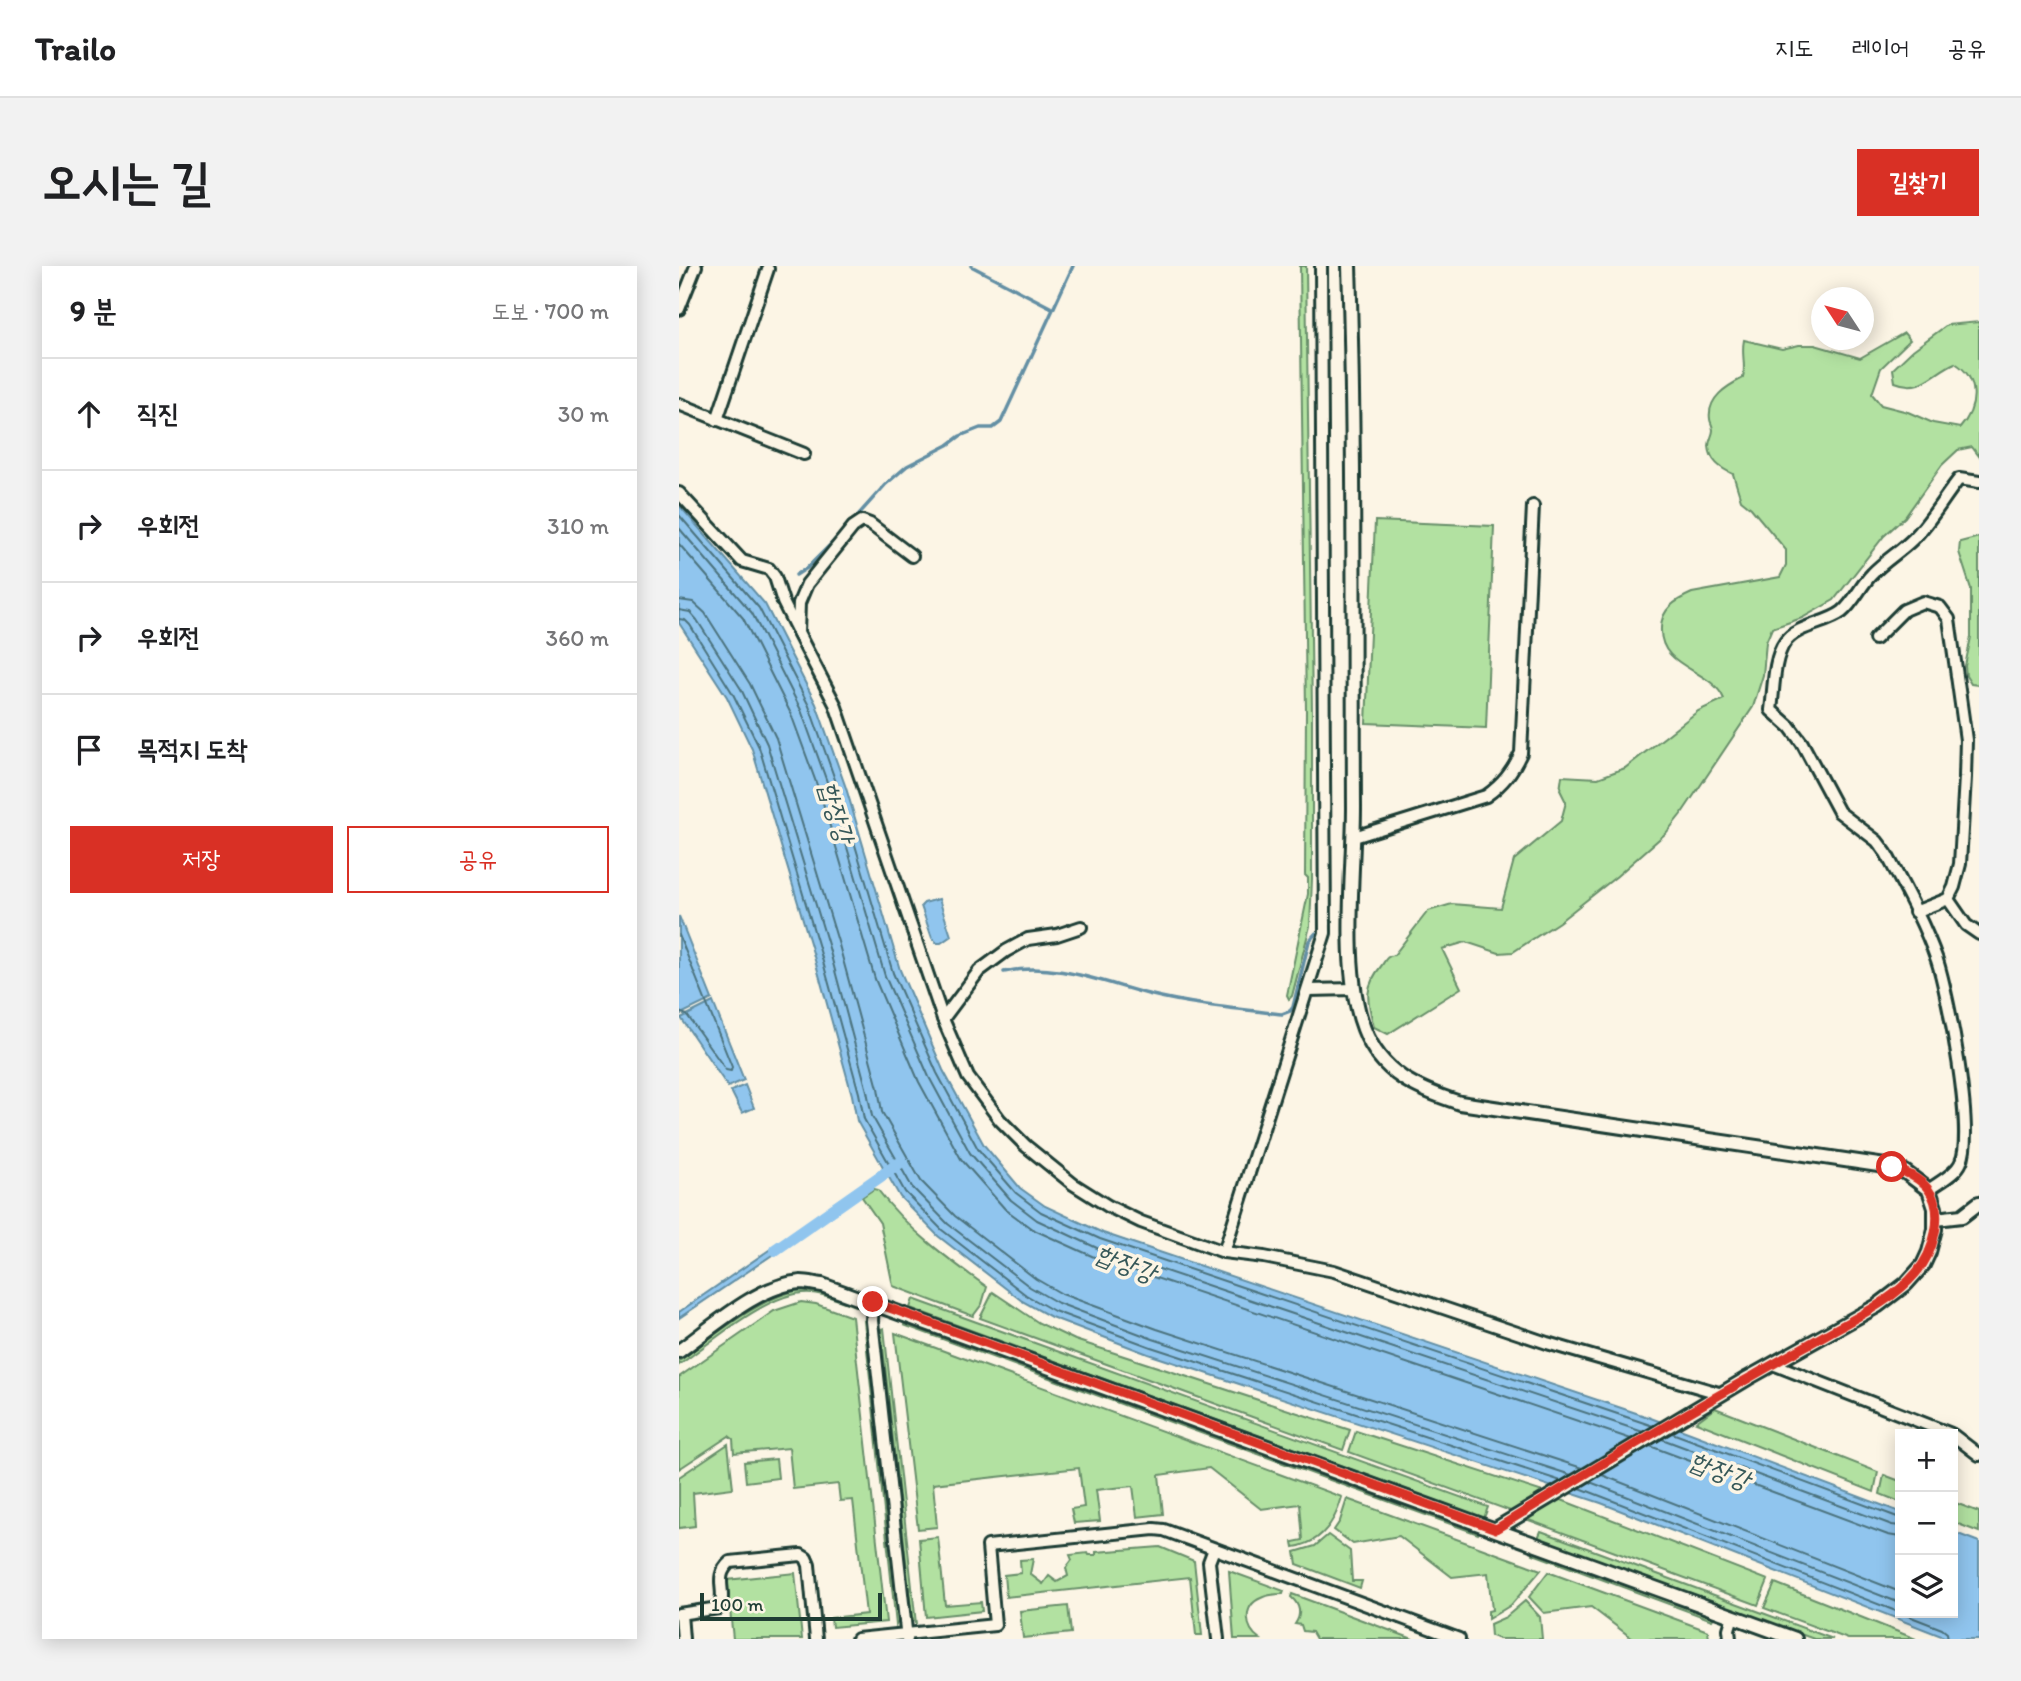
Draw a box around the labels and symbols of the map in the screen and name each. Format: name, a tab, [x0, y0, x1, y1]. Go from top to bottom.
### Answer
north arrow	[1811, 287, 1874, 350]
water label: 합장강	[813, 777, 862, 850]
route start	[1876, 1151, 1907, 1182]
water label: 합장강	[1091, 1237, 1164, 1290]
route end	[857, 1286, 888, 1317]
water label: 합장강	[1685, 1444, 1758, 1497]
scale bar	[700, 1590, 882, 1622]

